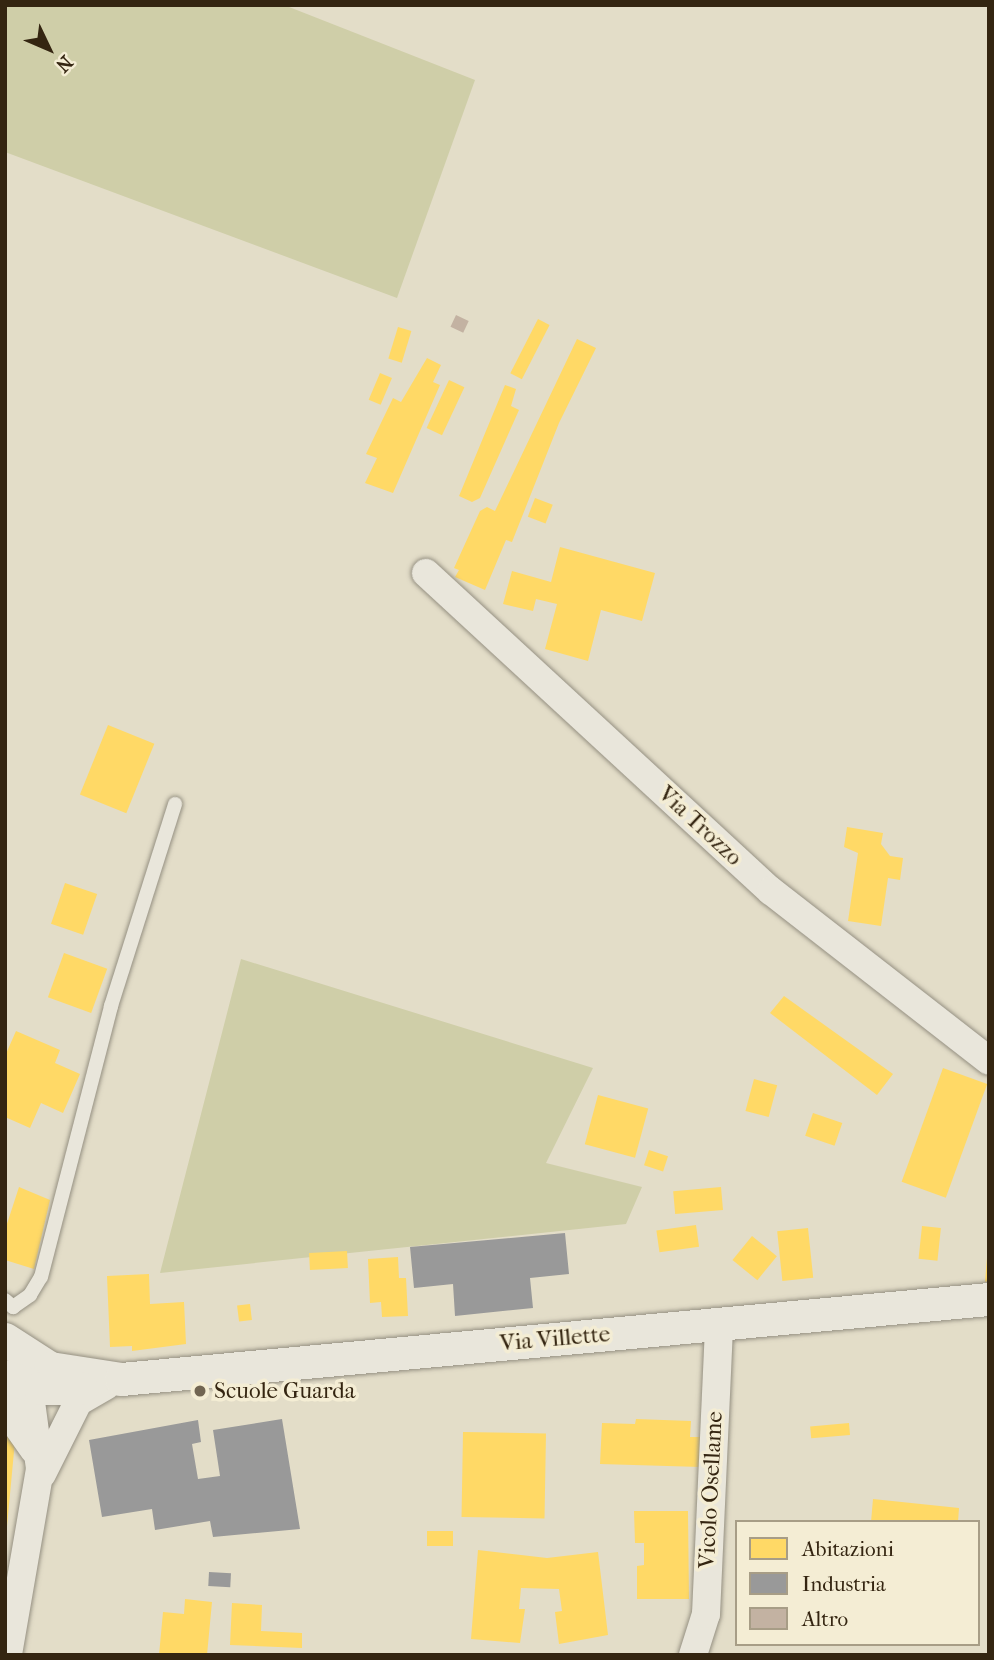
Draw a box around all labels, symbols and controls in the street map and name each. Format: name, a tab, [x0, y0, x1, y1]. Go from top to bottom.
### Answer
north arrow	[14, 14, 84, 84]
text: N	[51, 51, 77, 76]
street label: Via Trozzo	[652, 780, 748, 872]
street label: Via Villette	[499, 1320, 611, 1358]
place label: Scuole Guarda	[214, 1377, 355, 1405]
marker: Scuole Guarda	[192, 1383, 208, 1399]
street label: Vicolo Osellame	[693, 1411, 729, 1569]
legend	[735, 1520, 980, 1646]
text: Abitazioni	[802, 1537, 894, 1561]
text: Industria	[802, 1572, 886, 1596]
text: Altro	[802, 1607, 848, 1631]

